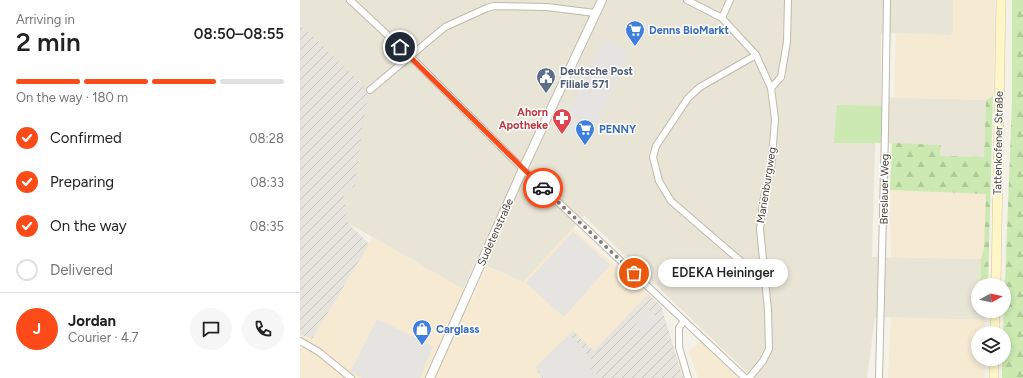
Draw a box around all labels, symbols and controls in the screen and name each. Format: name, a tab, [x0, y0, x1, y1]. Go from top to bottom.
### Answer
text: Arriving in	[16, 12, 75, 27]
supermarket icon: Denns BioMarkt	[624, 19, 646, 47]
place label: Denns BioMarkt	[649, 24, 729, 37]
text: 08:50–08:55	[194, 25, 284, 43]
text: 2 min	[16, 26, 81, 58]
pin	[383, 30, 417, 64]
icon: home	[389, 36, 411, 58]
place label: Deutsche Post Filiale 571	[560, 65, 634, 91]
public building icon: Deutsche Post Filiale 571	[535, 66, 557, 94]
text: On the way · 180 m	[16, 90, 128, 105]
street label: Tattenkofener Straße	[991, 91, 1006, 195]
place label: Ahorn Apotheke	[499, 106, 548, 132]
pharmacy icon: Ahorn Apotheke	[551, 107, 573, 135]
supermarket icon: PENNY	[574, 118, 596, 146]
place label: PENNY	[599, 123, 637, 136]
icon: check	[16, 127, 38, 149]
text: Confirmed	[50, 129, 122, 147]
text: 08:28	[249, 131, 284, 146]
street label: Marienburgweg	[754, 146, 779, 224]
street label: Breslauer Weg	[877, 154, 892, 224]
courier	[523, 168, 563, 208]
icon: check	[16, 171, 38, 193]
text: Preparing	[50, 173, 114, 191]
text: 08:33	[250, 175, 284, 190]
icon: car	[532, 177, 554, 199]
street label: Sudetenstraße	[475, 196, 516, 268]
icon: check	[16, 215, 38, 237]
text: On the way	[50, 217, 127, 235]
text: 08:35	[250, 219, 284, 234]
pin	[617, 256, 651, 290]
callout: EDEKA Heininger	[658, 259, 788, 287]
text: Delivered	[50, 261, 113, 279]
icon: bag	[623, 262, 645, 284]
text: EDEKA Heininger	[672, 265, 774, 280]
north arrow	[971, 278, 1011, 318]
map controls	[971, 278, 1011, 366]
button: chat	[190, 308, 232, 350]
button: phone	[242, 308, 284, 350]
text: Jordan	[68, 312, 116, 330]
shop icon: Carglass	[411, 318, 433, 346]
text: J	[33, 320, 41, 338]
place label: Carglass	[436, 323, 479, 336]
button: layers	[971, 326, 1011, 366]
text: Courier · 4.7	[68, 330, 139, 345]

